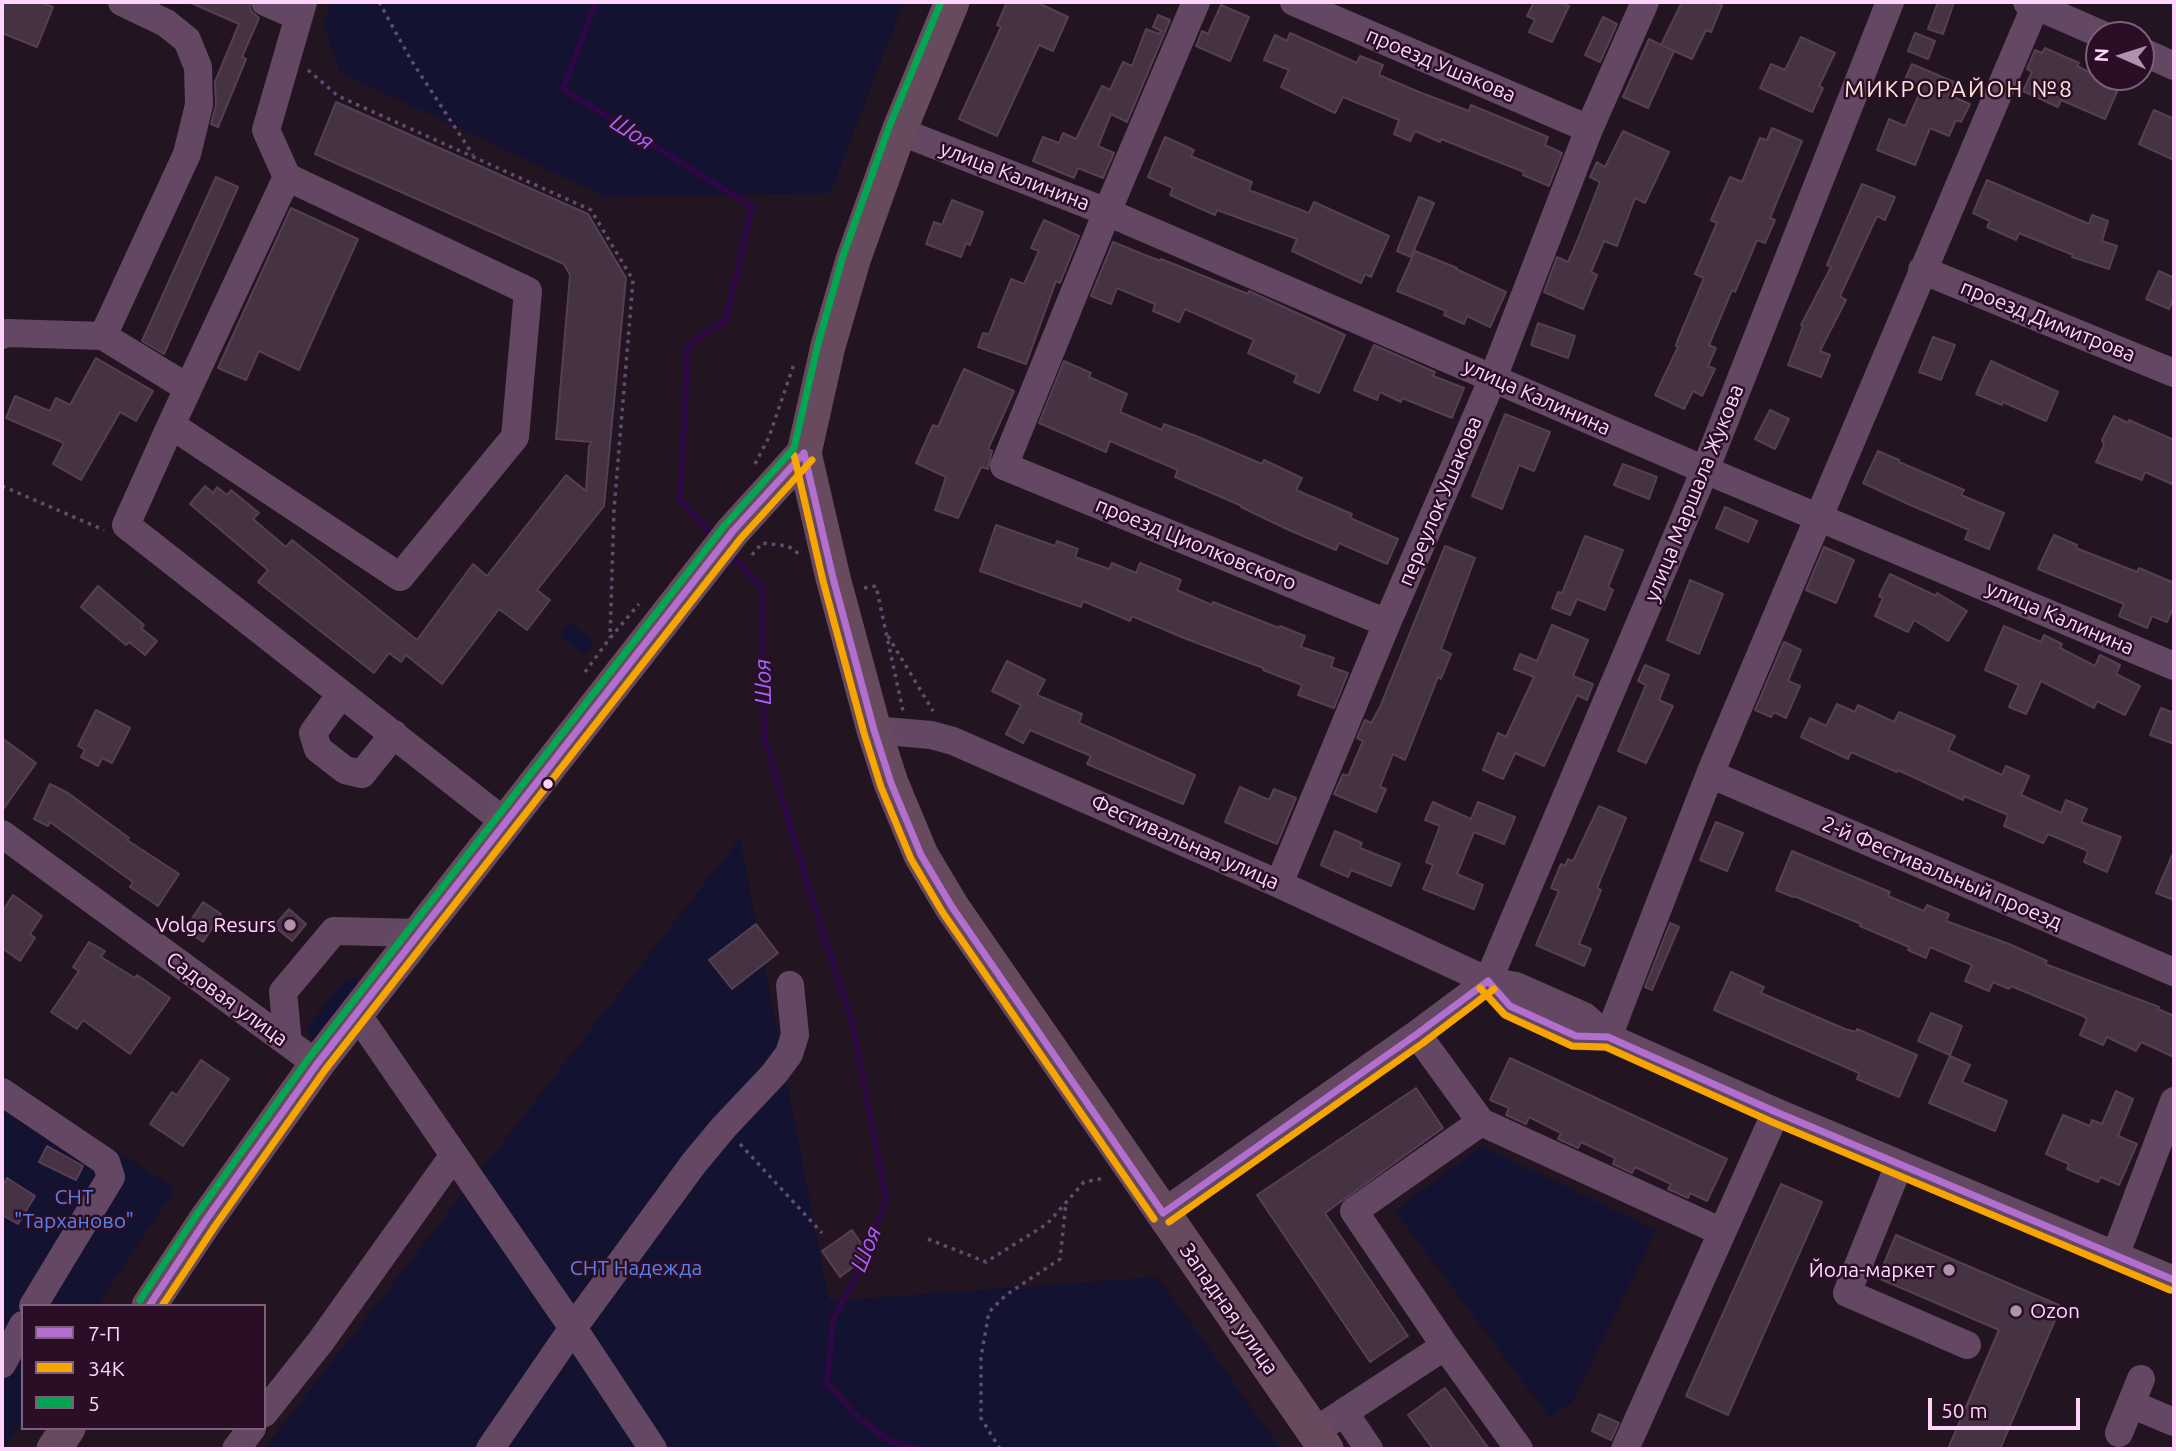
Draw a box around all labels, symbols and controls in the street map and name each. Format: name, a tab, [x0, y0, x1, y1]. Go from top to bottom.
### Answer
north arrow	[2085, 21, 2155, 91]
street label: проезд Ушакова	[1362, 22, 1520, 108]
text: N	[2090, 47, 2112, 63]
district label: МИКРОРАЙОН №8	[1846, 75, 2072, 103]
water label: Шоя	[605, 108, 659, 156]
street label: улица Калинина	[937, 136, 1093, 216]
street label: проезд Димитрова	[1957, 274, 2139, 368]
street label: улица Калинина	[1460, 353, 1614, 441]
street label: улица Маршала Жукова	[1639, 381, 1749, 605]
street label: переулок Ушакова	[1393, 412, 1487, 590]
street label: проезд Циолковского	[1092, 492, 1300, 596]
street label: улица Калинина	[1982, 575, 2138, 661]
water label: Шоя	[749, 659, 777, 705]
unlabelled marker	[541, 777, 555, 791]
street label: Фестивальная улица	[1087, 789, 1283, 895]
street label: 2-й Фестивальный проезд	[1818, 811, 2066, 935]
place label: Volga Resurs	[155, 912, 276, 938]
marker: Volga Resurs	[282, 917, 298, 933]
street label: Садовая улица	[161, 946, 293, 1052]
park label: СНТ "Тарханово"	[14, 1184, 134, 1234]
water label: Шоя	[845, 1222, 887, 1276]
street label: Западная улица	[1174, 1239, 1284, 1379]
park label: СНТ Надежда	[570, 1255, 702, 1281]
place label: Йола-маркет	[1809, 1257, 1935, 1283]
marker: Йола-маркет	[1941, 1262, 1957, 1278]
place label: Ozon	[2030, 1298, 2080, 1324]
marker: Ozon	[2008, 1303, 2024, 1319]
legend	[21, 1304, 266, 1430]
text: 7-П	[88, 1321, 120, 1345]
text: 34К	[88, 1356, 124, 1380]
scale bar	[1931, 1384, 2083, 1428]
text: 5	[88, 1391, 100, 1415]
text: 50 m	[1941, 1398, 1988, 1422]

